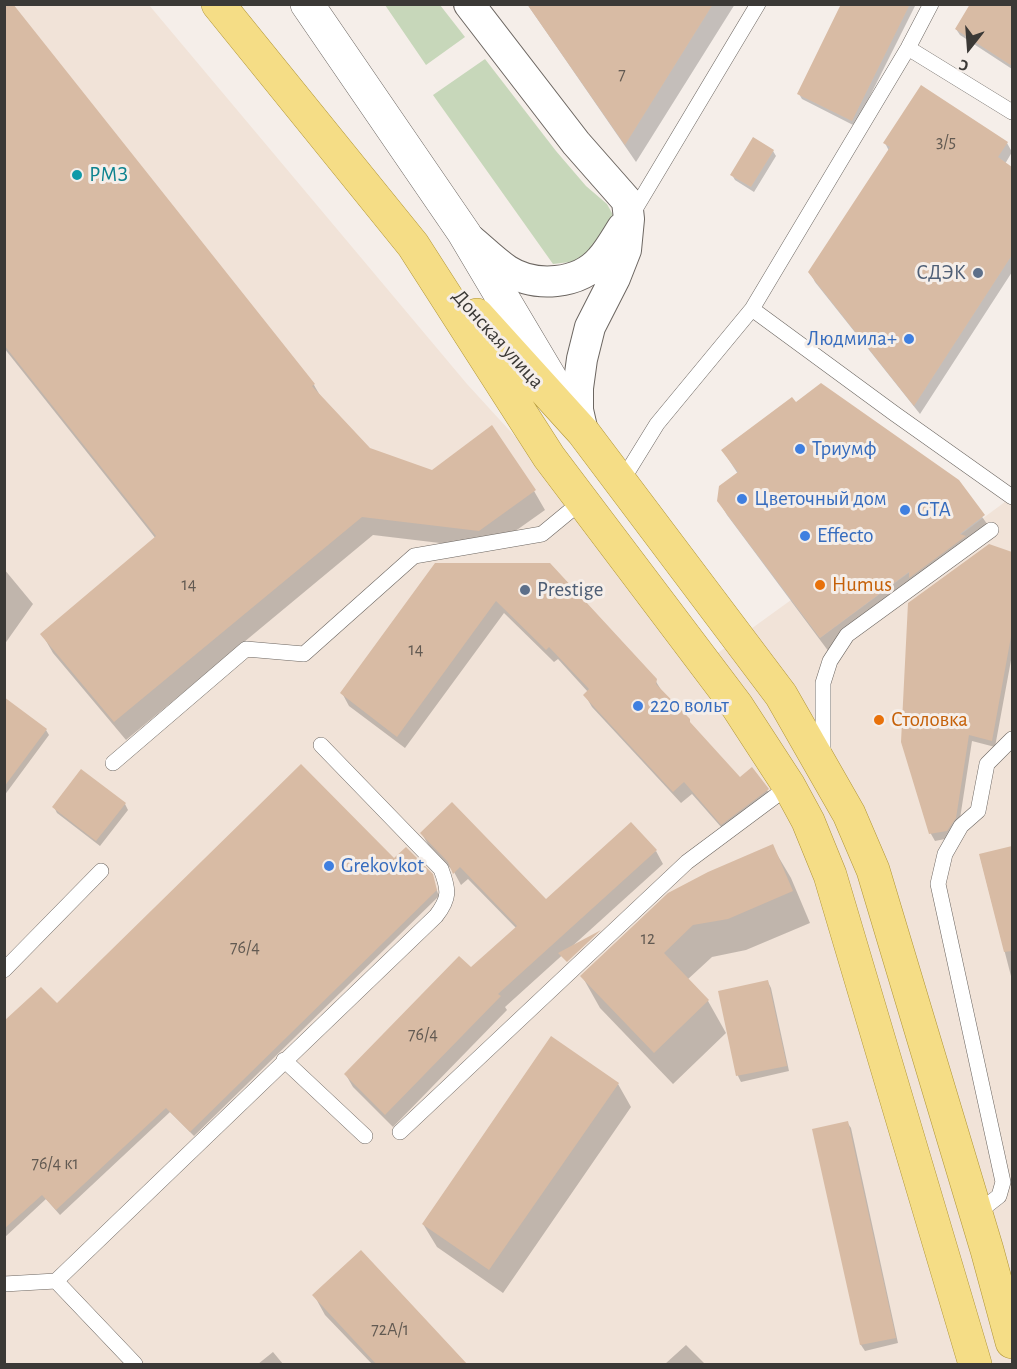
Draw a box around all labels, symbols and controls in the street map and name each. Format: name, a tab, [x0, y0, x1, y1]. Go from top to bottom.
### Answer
north arrow	[939, 18, 999, 78]
text: С	[957, 56, 970, 74]
house number: 7	[618, 64, 626, 86]
house number: 3/5	[936, 131, 956, 153]
place label: РМЗ	[89, 162, 128, 188]
marker: РМЗ	[70, 168, 84, 182]
place label: СДЭК	[916, 260, 966, 286]
marker: СДЭК	[971, 266, 985, 280]
street label: Донская улица	[447, 284, 549, 394]
place label: Людмила+	[807, 326, 897, 352]
marker: Людмила+	[902, 332, 916, 346]
place label: Триумф	[812, 436, 876, 462]
marker: Триумф	[793, 442, 807, 456]
place label: Цветочный дом	[754, 486, 887, 512]
marker: Цветочный дом	[735, 492, 749, 506]
place label: GTA	[917, 497, 951, 523]
marker: GTA	[898, 503, 912, 517]
place label: Effecto	[817, 523, 874, 549]
marker: Effecto	[798, 529, 812, 543]
place label: Humus	[832, 572, 892, 598]
house number: 14	[182, 574, 196, 596]
place label: Prestige	[537, 577, 604, 603]
marker: Humus	[813, 578, 827, 592]
marker: Prestige	[518, 583, 532, 597]
house number: 14	[409, 639, 423, 661]
place label: 220 вольт	[650, 693, 729, 719]
marker: 220 вольт	[631, 699, 645, 713]
place label: Столовка	[891, 707, 968, 733]
marker: Столовка	[872, 713, 886, 727]
place label: Grekovkot	[341, 853, 424, 879]
marker: Grekovkot	[322, 859, 336, 873]
house number: 12	[641, 928, 655, 950]
house number: 76/4	[230, 937, 260, 959]
house number: 76/4	[408, 1024, 438, 1046]
house number: 76/4 к1	[31, 1153, 79, 1175]
house number: 72А/1	[371, 1319, 409, 1341]

